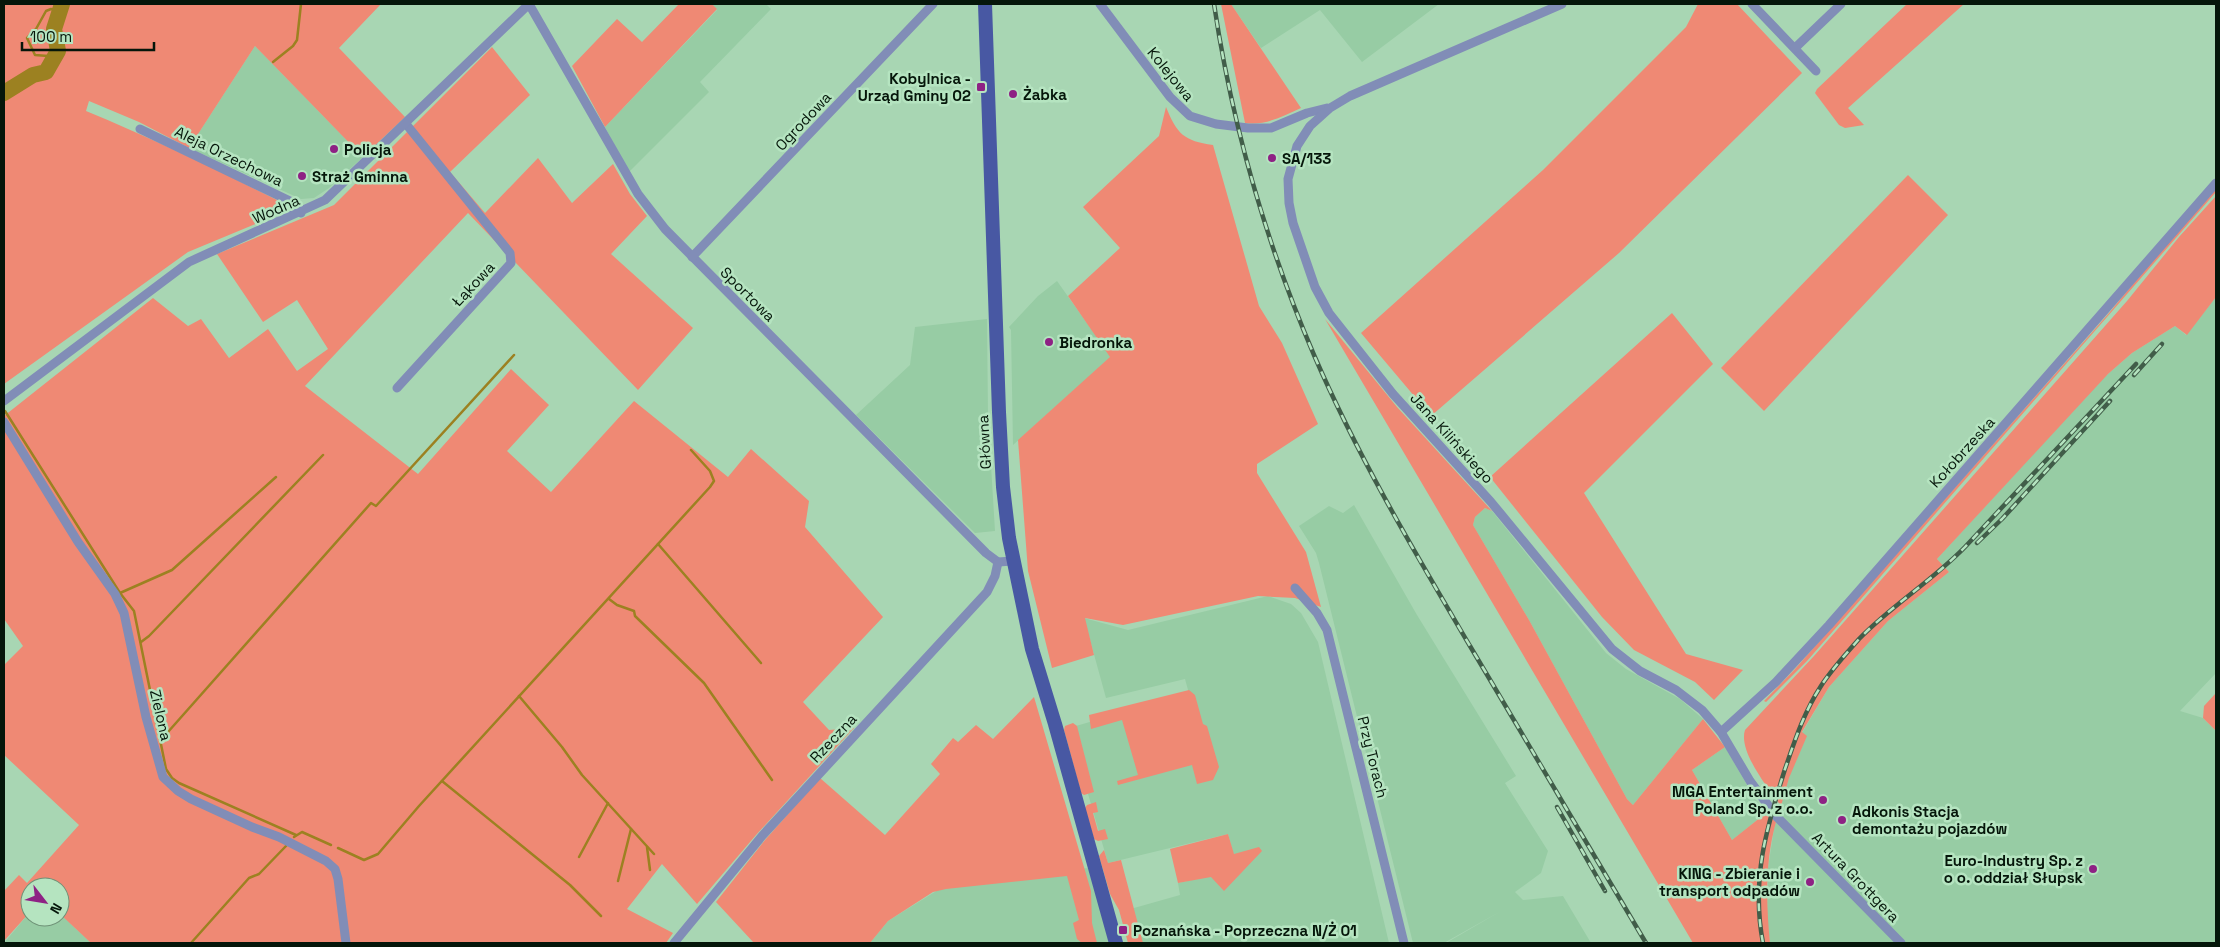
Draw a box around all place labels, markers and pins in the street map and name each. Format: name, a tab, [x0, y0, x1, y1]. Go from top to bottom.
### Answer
place label: Kobylnica - Urząd Gminy 02	[858, 69, 971, 105]
marker: Kobylnica - Urząd Gminy 02	[975, 81, 987, 93]
place label: Żabka	[1023, 85, 1067, 104]
marker: Żabka	[1007, 88, 1019, 100]
place label: Policja	[344, 140, 392, 159]
marker: Policja	[328, 143, 340, 155]
place label: SA/133	[1282, 149, 1331, 168]
marker: SA/133	[1266, 152, 1278, 164]
place label: Straż Gminna	[312, 167, 408, 186]
marker: Straż Gminna	[296, 170, 308, 182]
place label: Biedronka	[1059, 333, 1133, 352]
marker: Biedronka	[1043, 336, 1055, 348]
place label: MGA Entertainment Poland Sp. z o.o.	[1672, 782, 1813, 818]
marker: MGA Entertainment Poland Sp. z o.o.	[1817, 794, 1829, 806]
place label: Adkonis Stacja demontażu pojazdów	[1852, 802, 2007, 838]
marker: Adkonis Stacja demontażu pojazdów	[1836, 814, 1848, 826]
place label: Euro-Industry Sp. z o o. oddział Słupsk	[1944, 851, 2084, 887]
marker: Euro-Industry Sp. z o o. oddział Słupsk	[2087, 863, 2099, 875]
place label: KING - Zbieranie i transport odpadów	[1659, 864, 1800, 900]
marker: KING - Zbieranie i transport odpadów	[1804, 876, 1816, 888]
place label: Poznańska - Poprzeczna N/Ż 01	[1133, 921, 1357, 940]
marker: Poznańska - Poprzeczna N/Ż 01	[1117, 924, 1129, 936]

